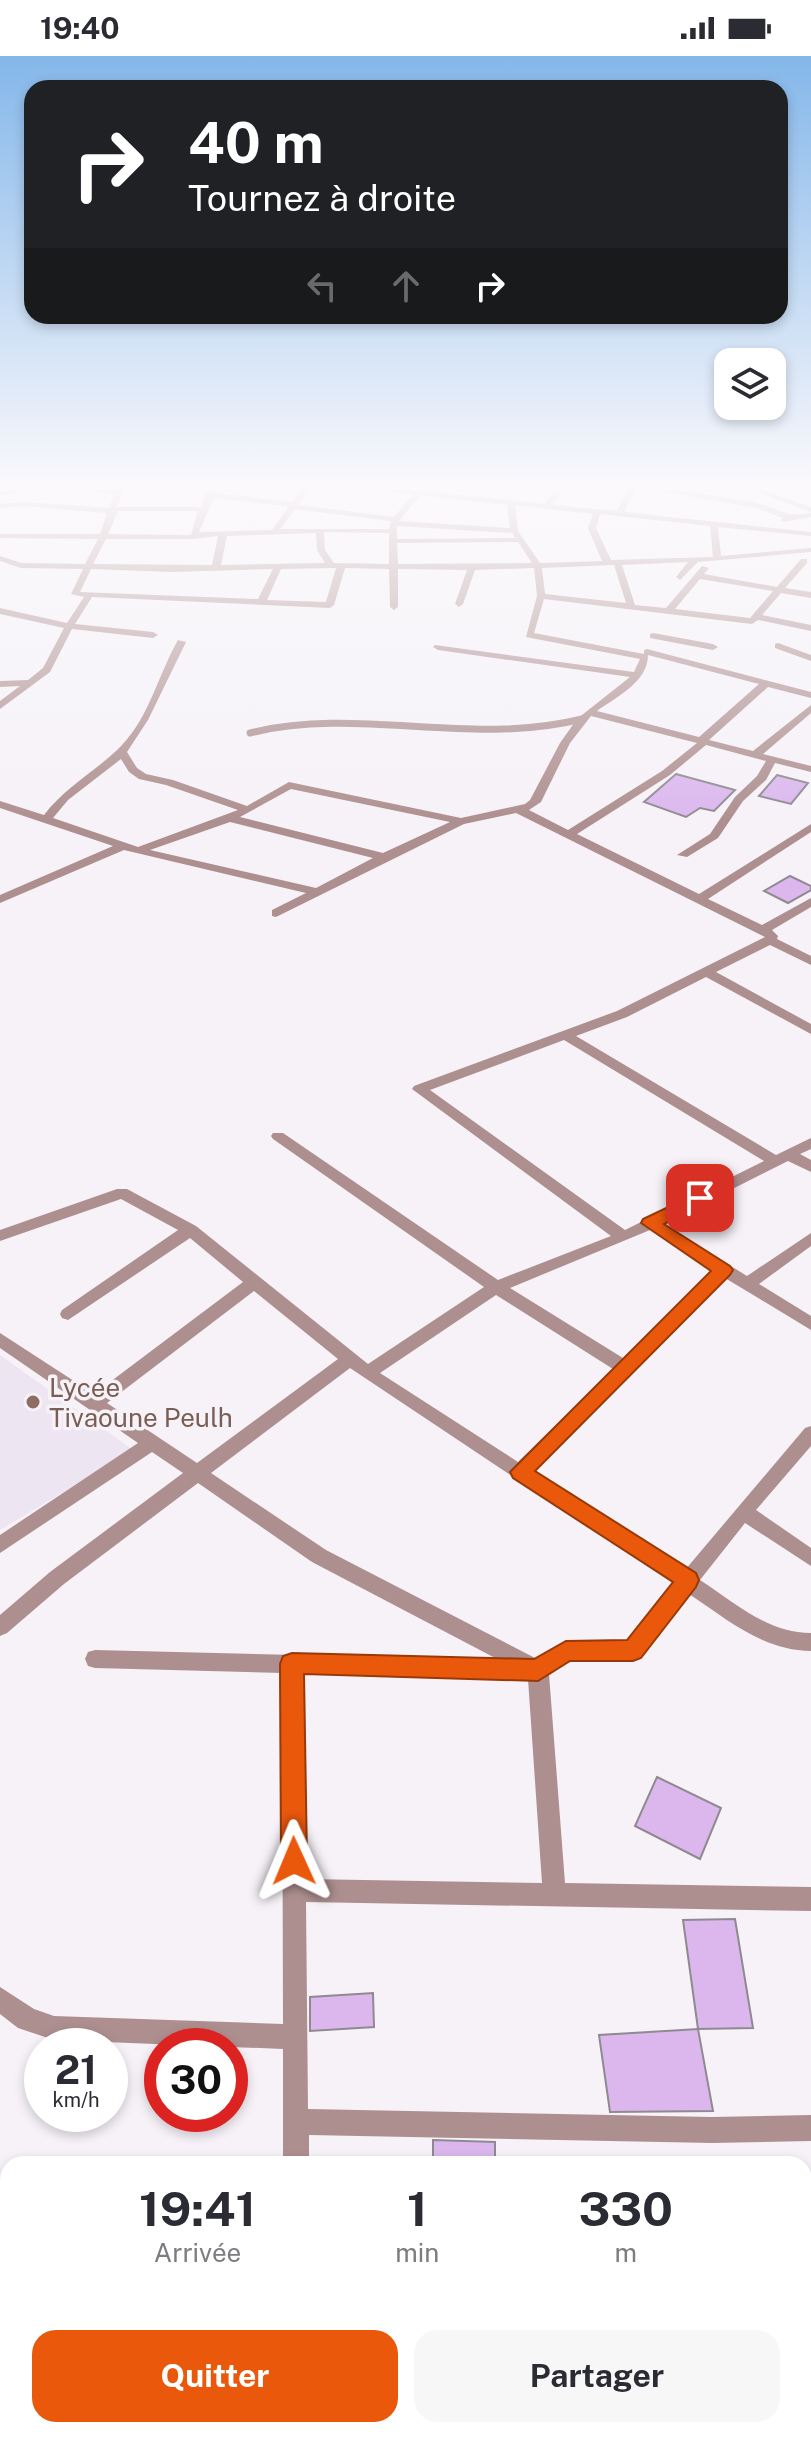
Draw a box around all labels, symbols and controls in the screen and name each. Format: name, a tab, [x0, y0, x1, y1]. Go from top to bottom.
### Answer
text: 19:40	[40, 10, 120, 46]
text: 40 m	[188, 110, 324, 176]
icon: right	[56, 112, 160, 216]
text: Tournez à droite	[188, 177, 456, 219]
icon: left	[300, 264, 344, 308]
icon: ahead	[384, 264, 428, 308]
icon: right	[468, 264, 512, 308]
map controls	[714, 348, 786, 420]
button: layers	[714, 348, 786, 420]
pin	[666, 1164, 734, 1232]
icon: arrive	[678, 1176, 722, 1220]
place label: Lycée Tivaoune Peulh	[49, 1372, 233, 1433]
marker: Lycée Tivaoune Peulh	[24, 1393, 42, 1411]
position arrow	[252, 1819, 336, 1903]
speed limit sign: 30	[144, 2028, 248, 2132]
text: 21	[55, 2046, 97, 2093]
text: km/h	[52, 2088, 100, 2112]
text: 19:41	[139, 2180, 256, 2237]
text: 1	[407, 2180, 428, 2237]
text: 330	[578, 2180, 673, 2237]
text: Arrivée	[154, 2237, 241, 2268]
text: min	[395, 2237, 439, 2268]
text: m	[614, 2237, 637, 2268]
button: Quitter	[32, 2330, 398, 2422]
button: Partager	[414, 2330, 780, 2422]

